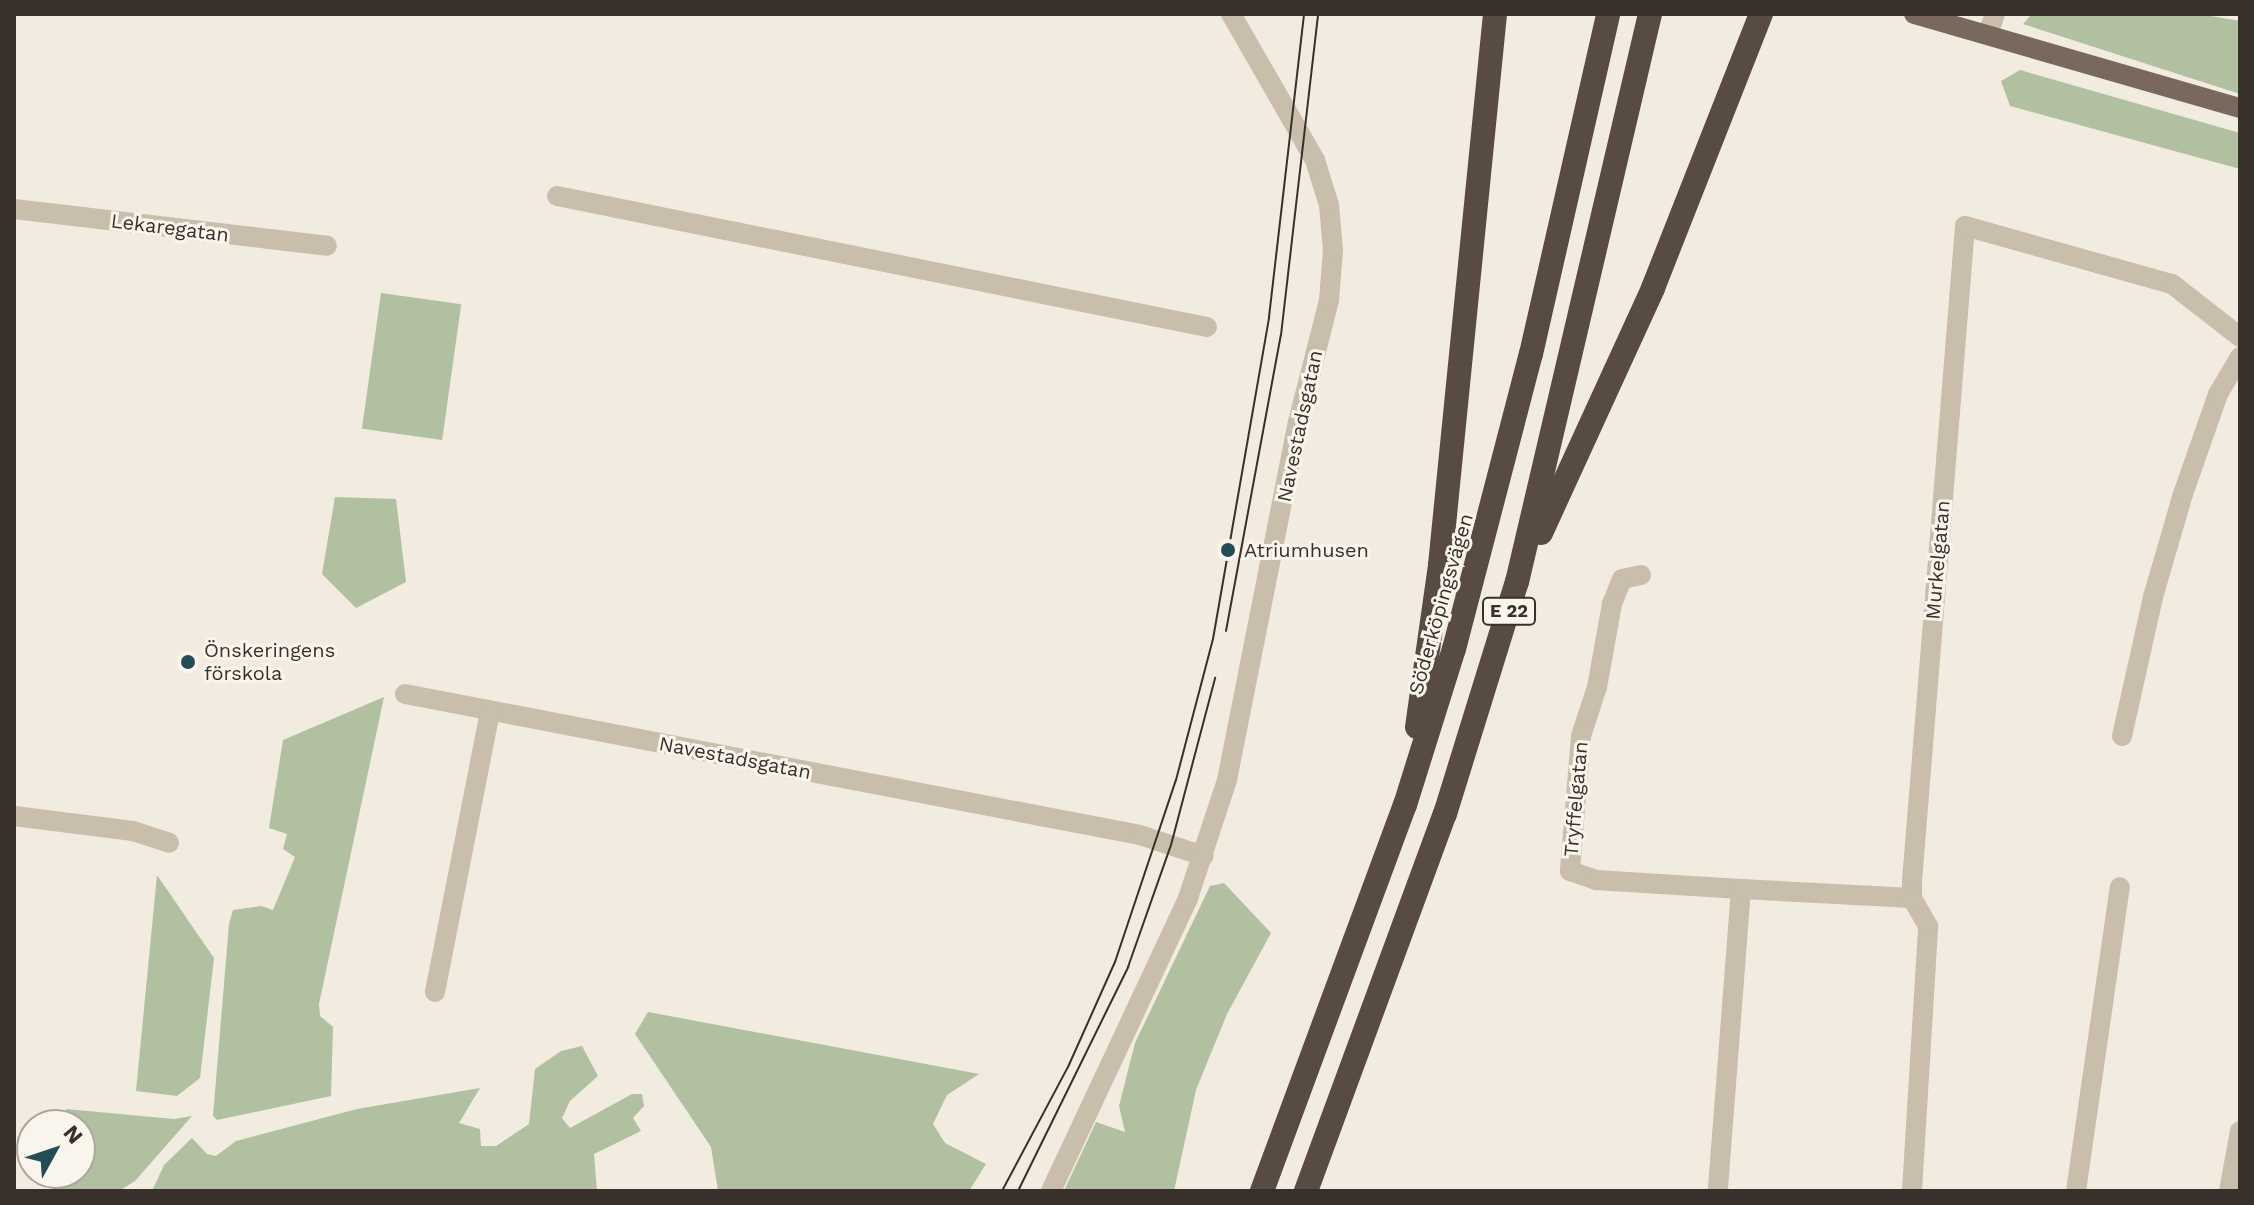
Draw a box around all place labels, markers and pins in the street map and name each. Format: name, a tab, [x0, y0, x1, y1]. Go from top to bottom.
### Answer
place label: Atriumhusen	[1244, 538, 1369, 562]
marker: Atriumhusen	[1219, 541, 1237, 559]
place label: Önskeringens förskola	[204, 638, 335, 685]
marker: Önskeringens förskola	[179, 653, 197, 671]

